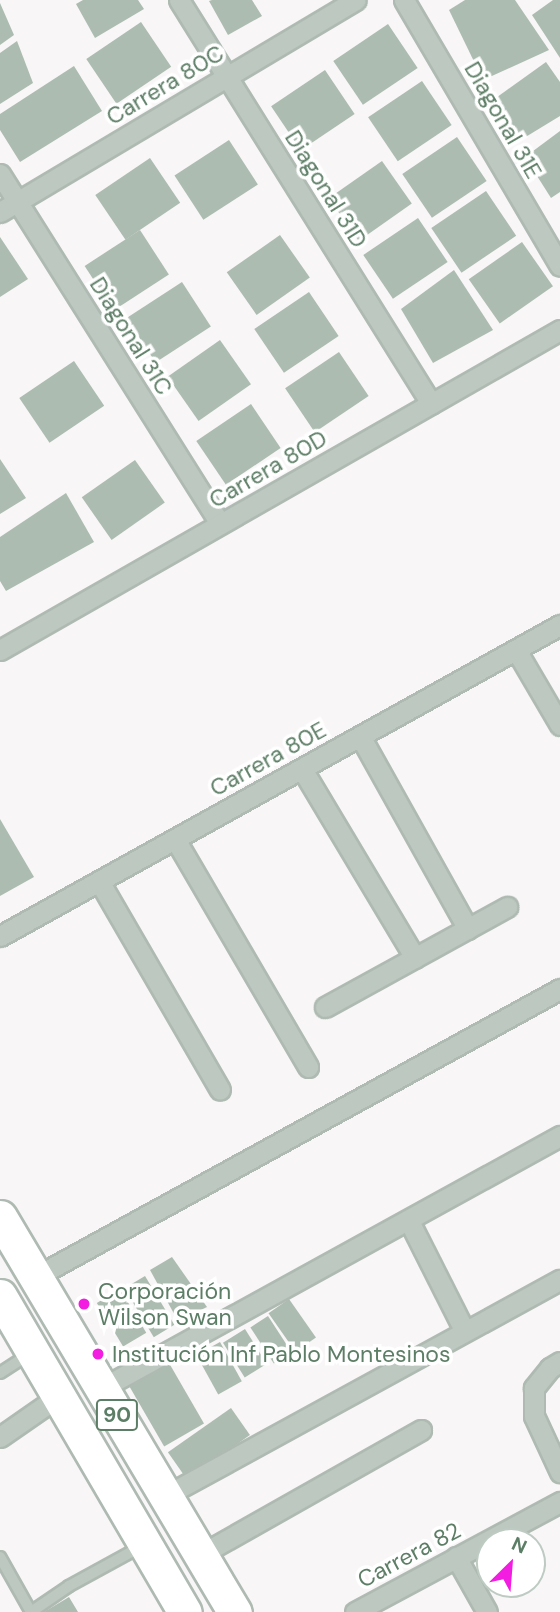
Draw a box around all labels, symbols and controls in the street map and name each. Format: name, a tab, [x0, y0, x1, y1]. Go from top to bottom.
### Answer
street label: Carrera 80C	[101, 39, 229, 131]
street label: Diagonal 31E	[458, 57, 548, 183]
street label: Diagonal 31D	[279, 125, 373, 253]
street label: Diagonal 31C	[84, 272, 178, 400]
street label: Carrera 80D	[204, 424, 332, 514]
street label: Carrera 80E	[205, 716, 331, 802]
place label: Corporación Wilson Swan	[98, 1277, 232, 1331]
marker: Corporación Wilson Swan	[76, 1296, 92, 1312]
place label: Institución Inf Pablo Montesinos	[112, 1340, 451, 1368]
marker: Institución Inf Pablo Montesinos	[90, 1346, 106, 1362]
road number: 90	[94, 1398, 140, 1432]
street label: Carrera 82	[353, 1516, 465, 1594]
north arrow	[476, 1528, 546, 1598]
text: N	[508, 1531, 531, 1560]

